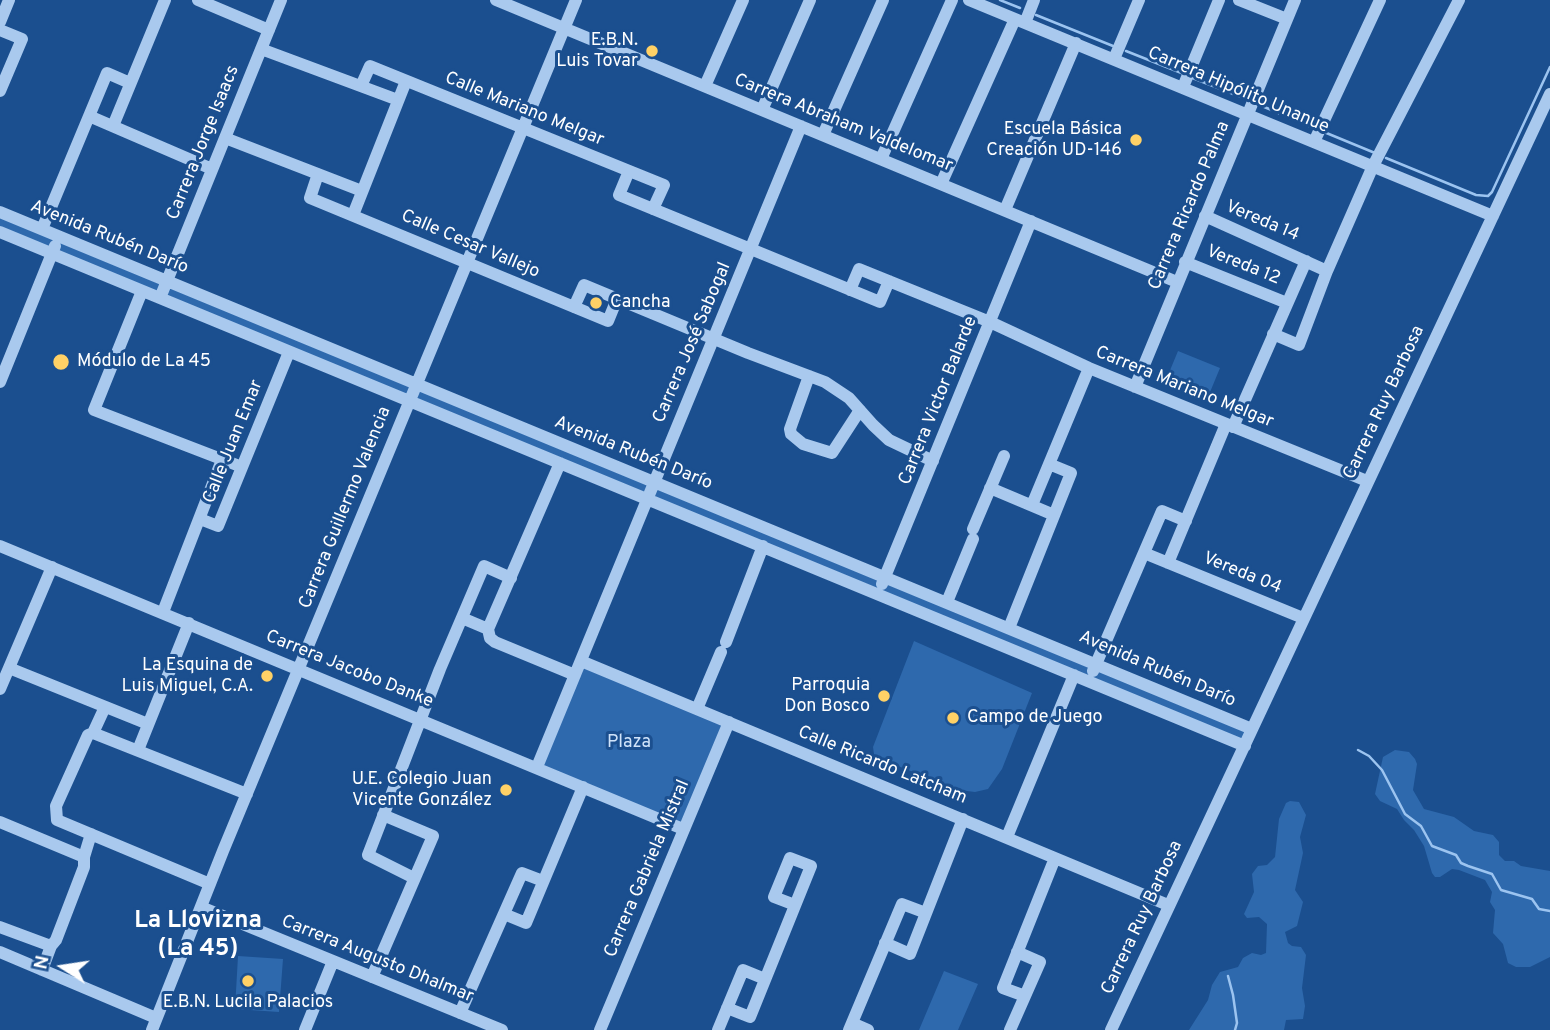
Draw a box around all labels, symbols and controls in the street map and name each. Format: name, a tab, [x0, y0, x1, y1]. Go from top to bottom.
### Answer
place label: E.B.N. Luis Tovar	[556, 30, 638, 72]
marker: E.B.N. Luis Tovar	[644, 43, 660, 59]
street label: Carrera Hipólito Unanue	[1144, 43, 1332, 139]
street label: Carrera Jorge Isaacs	[163, 63, 245, 223]
street label: Calle Mariano Melgar	[441, 68, 607, 152]
street label: Carrera Abraham Valdelomar	[730, 70, 956, 178]
street label: Carrera Ricardo Palma	[1145, 118, 1235, 294]
place label: Escuela Básica Creación UD-146	[986, 119, 1122, 162]
marker: Escuela Básica Creación UD-146	[1128, 132, 1144, 148]
street label: Avenida Rubén Darío	[27, 196, 191, 280]
street label: Vereda 14	[1222, 197, 1302, 247]
street label: Calle Cesar Vallejo	[397, 206, 543, 284]
street label: Vereda 12	[1203, 241, 1283, 291]
street label: Carrera José Sabogal	[649, 259, 737, 427]
place label: Cancha	[610, 292, 670, 314]
marker: Cancha	[588, 295, 604, 311]
street label: Carrera Victor Balarde	[895, 313, 983, 489]
street label: Carrera Ruy Barbosa	[1340, 323, 1430, 483]
street label: Carrera Mariano Melgar	[1092, 342, 1276, 434]
place label: Módulo de La 45	[77, 351, 211, 373]
marker: Módulo de La 45	[51, 352, 71, 372]
street label: Calle Juan Emar	[199, 377, 269, 507]
street label: Carrera Guillermo Valencia	[296, 404, 396, 612]
street label: Avenida Rubén Darío	[551, 412, 715, 496]
street label: Vereda 04	[1199, 548, 1285, 600]
street label: Carrera Jacobo Danke	[262, 626, 436, 714]
street label: Avenida Rubén Darío	[1075, 627, 1239, 713]
place label: La Esquina de Luis Miguel, C.A.	[122, 655, 253, 698]
marker: La Esquina de Luis Miguel, C.A.	[259, 668, 275, 684]
place label: Parroquia Don Bosco	[784, 675, 870, 718]
marker: Parroquia Don Bosco	[876, 688, 892, 704]
place label: Campo de Juego	[967, 707, 1103, 729]
marker: Campo de Juego	[945, 710, 961, 726]
street label: Calle Ricardo Latcham	[794, 722, 970, 810]
park label: Plaza	[607, 732, 651, 754]
place label: U.E. Colegio Juan Vicente González	[352, 769, 492, 812]
street label: Carrera Gabriela Mistral	[601, 777, 695, 961]
marker: U.E. Colegio Juan Vicente González	[498, 782, 514, 798]
street label: Carrera Ruy Barbosa	[1098, 838, 1188, 998]
district label: La Llovizna (La 45)	[134, 908, 262, 964]
street label: Carrera Augusto Dhalmar	[278, 912, 476, 1008]
north arrow	[28, 932, 98, 1002]
text: N	[29, 953, 56, 972]
marker: E.B.N. Lucila Palacios	[240, 973, 256, 989]
place label: E.B.N. Lucila Palacios	[163, 992, 333, 1014]

